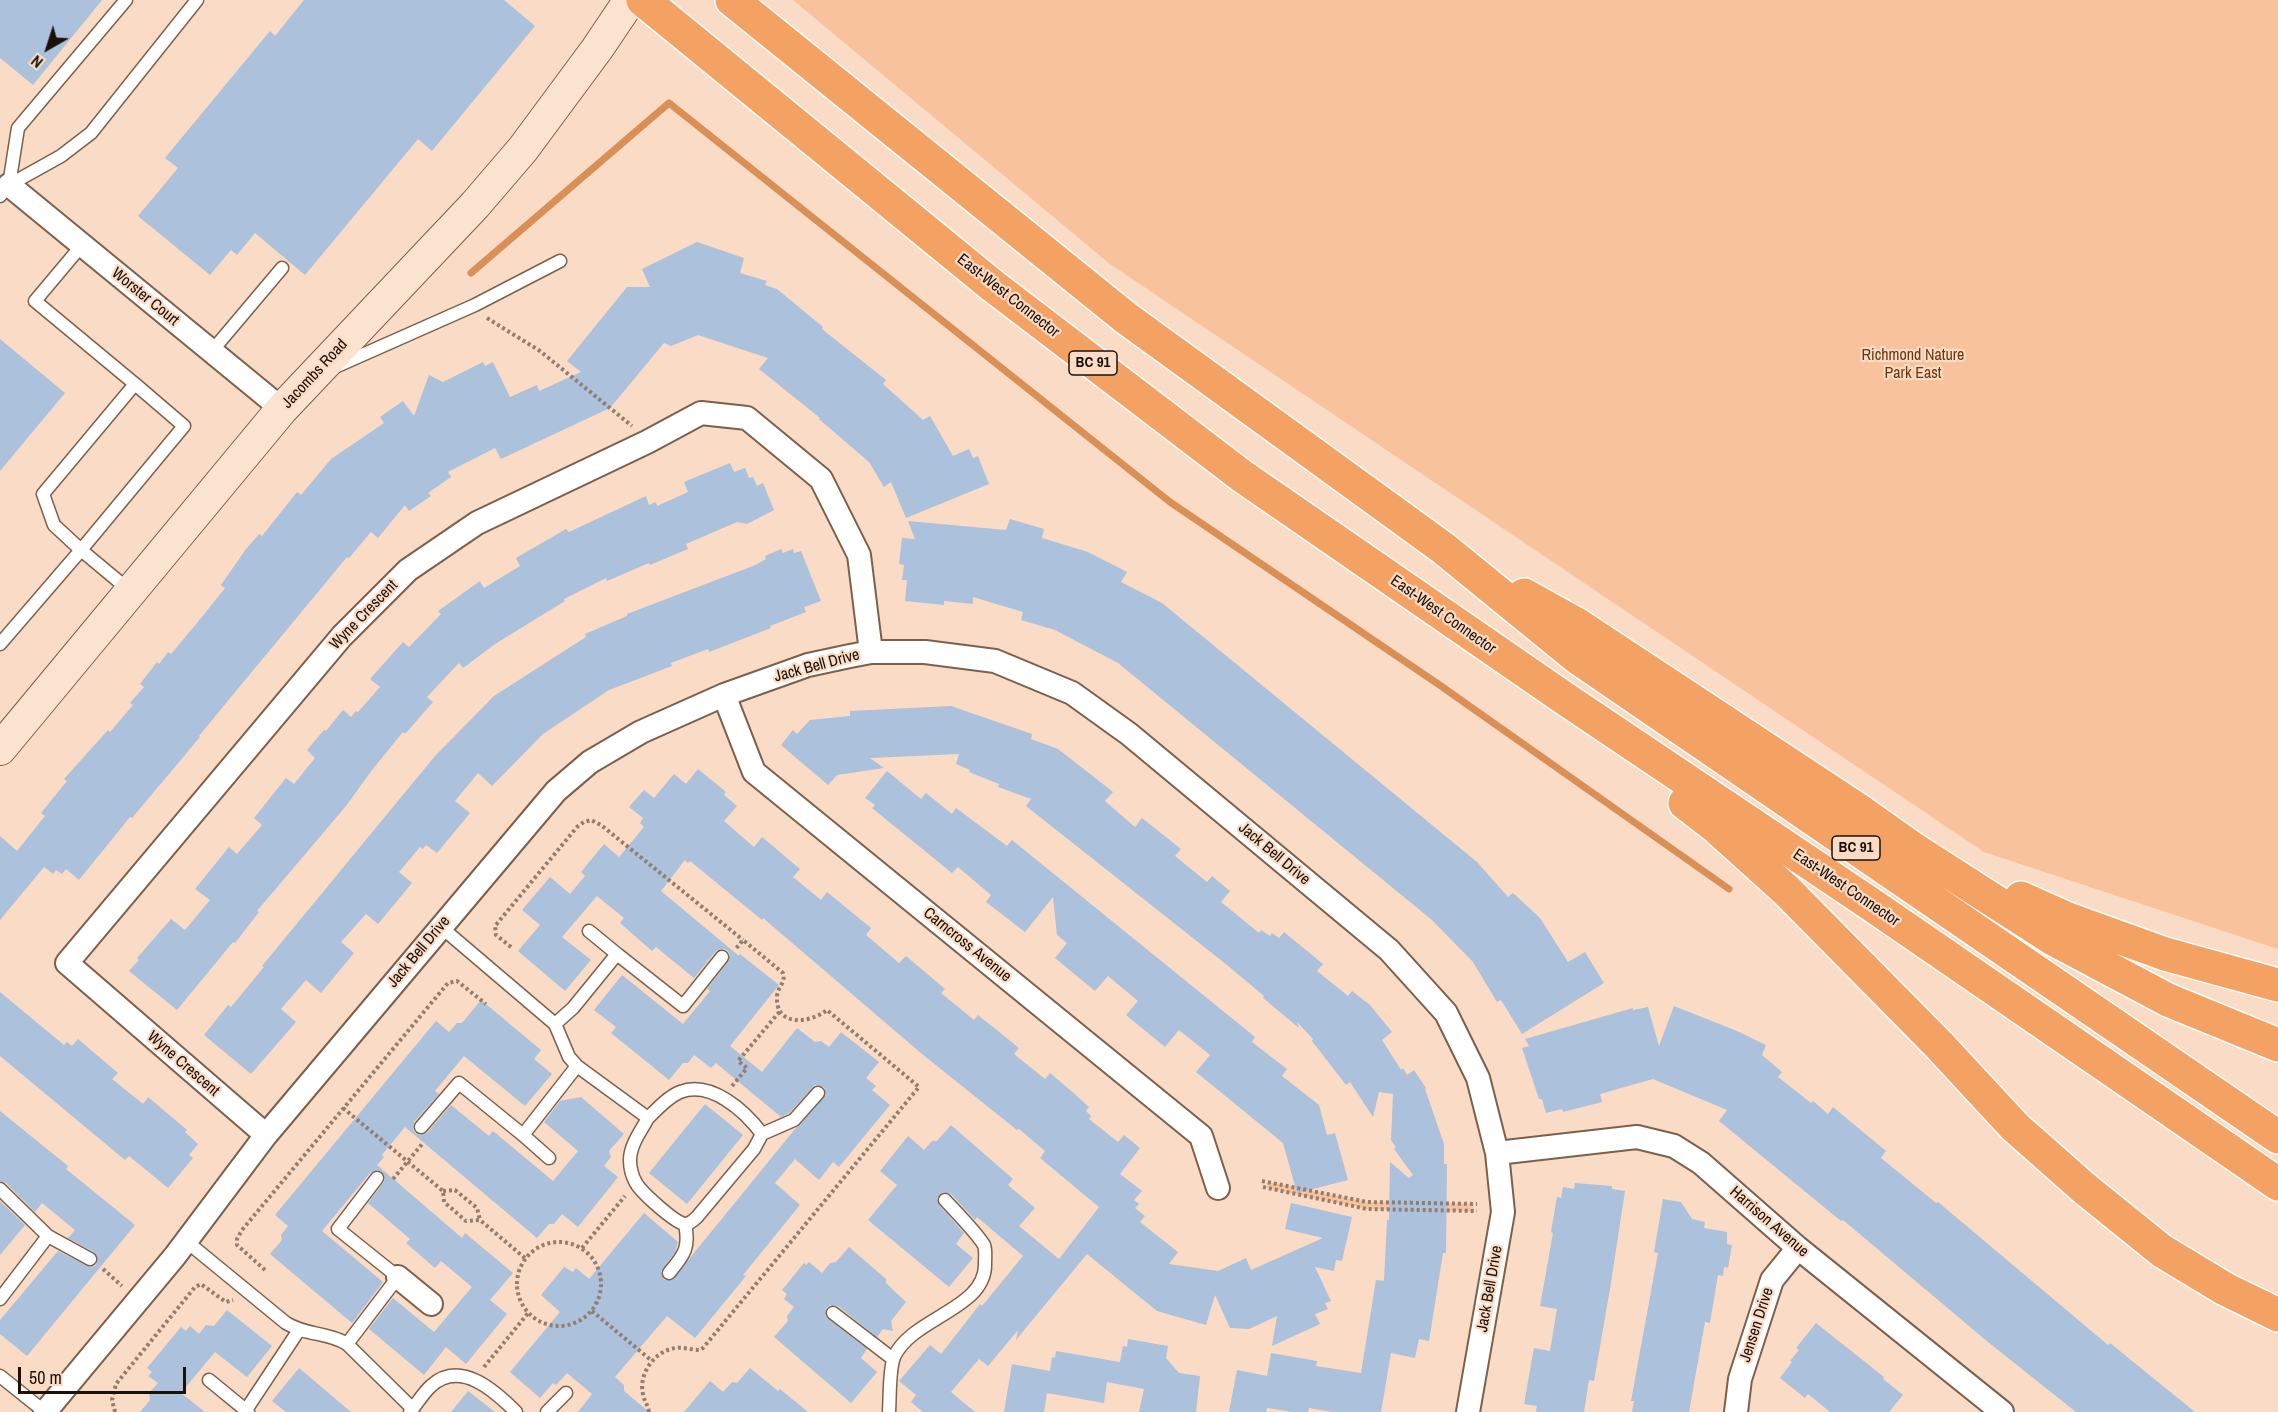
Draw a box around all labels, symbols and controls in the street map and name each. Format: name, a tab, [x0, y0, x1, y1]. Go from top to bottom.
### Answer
north arrow	[18, 18, 78, 78]
text: N	[26, 50, 47, 74]
street label: East-West Connector	[953, 250, 1063, 342]
street label: Worster Court	[107, 264, 183, 330]
street label: Jacombs Road	[278, 335, 352, 413]
park label: Richmond Nature Park East	[1862, 346, 1964, 384]
road number: BC 91	[1069, 351, 1117, 375]
street label: East-West Connector	[1387, 571, 1499, 659]
street label: Wyne Crescent	[326, 576, 402, 654]
street label: Jack Bell Drive	[772, 645, 862, 687]
street label: Jack Bell Drive	[1234, 819, 1314, 889]
road number: BC 91	[1832, 836, 1880, 860]
street label: East-West Connector	[1789, 845, 1903, 931]
street label: Carncross Avenue	[919, 904, 1015, 986]
street label: Jack Bell Drive	[384, 912, 454, 992]
street label: Wyne Crescent	[143, 1027, 223, 1101]
street label: Harrison Avenue	[1726, 1183, 1812, 1261]
street label: Jack Bell Drive	[1473, 1244, 1507, 1334]
street label: Jensen Drive	[1736, 1285, 1778, 1365]
scale bar	[21, 1355, 189, 1393]
text: 50 m	[29, 1365, 62, 1390]

